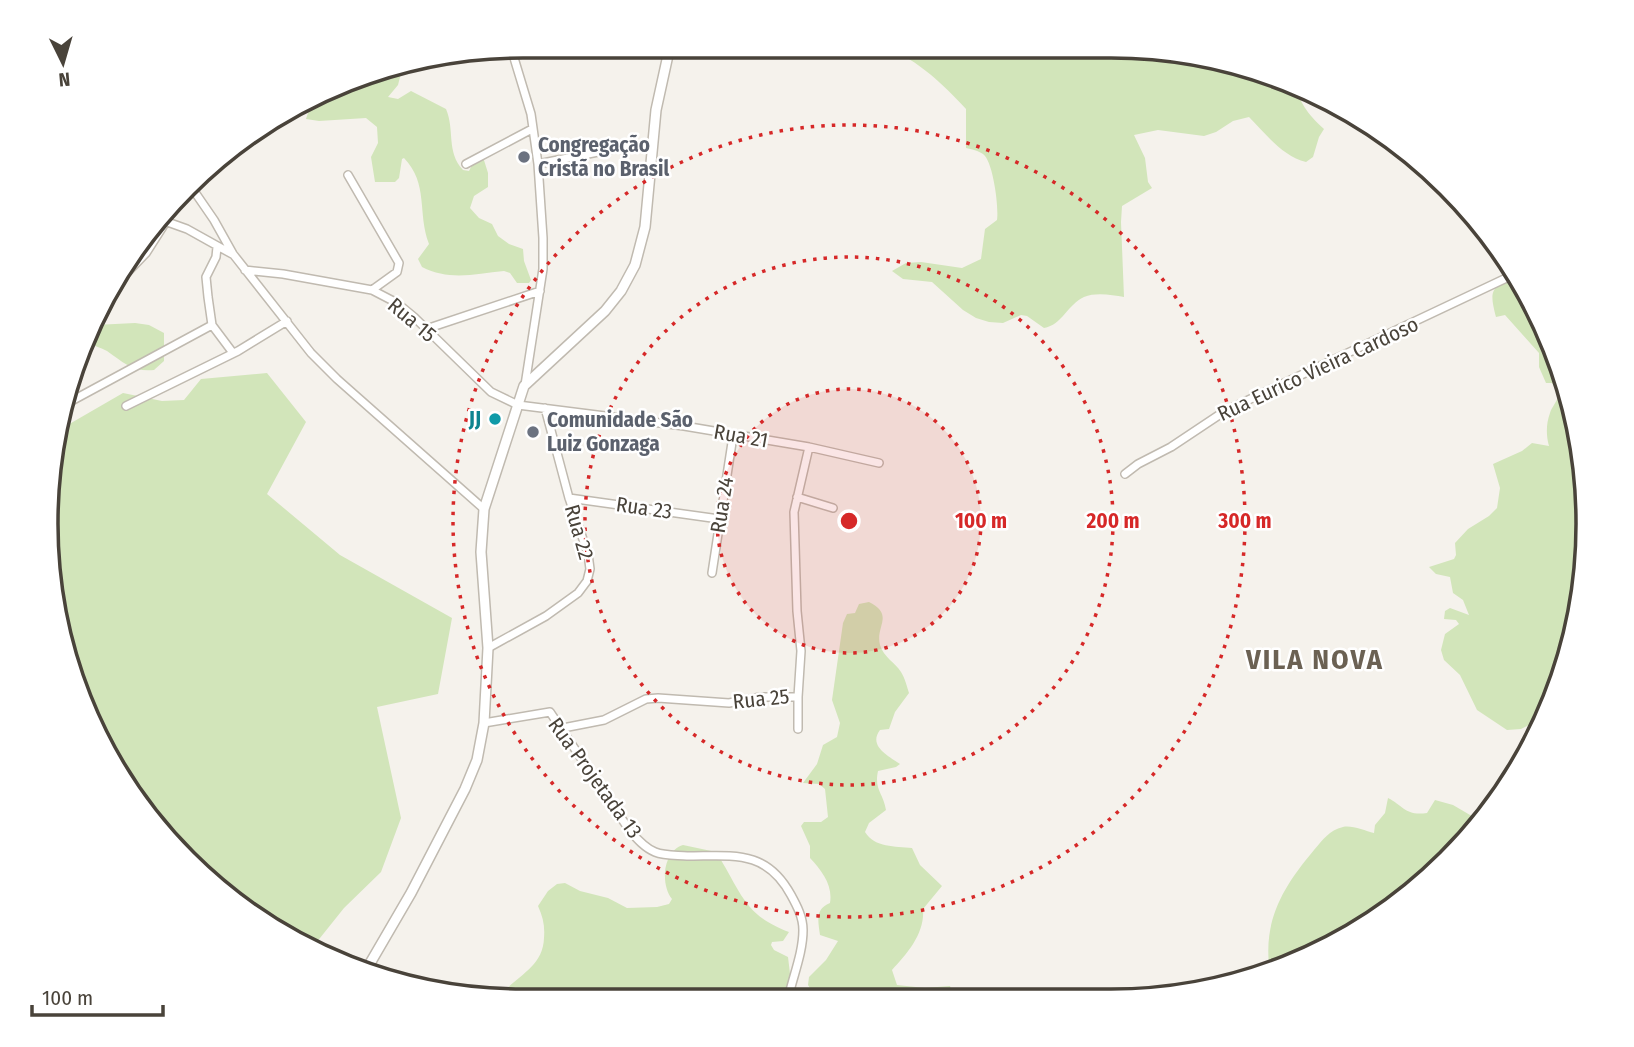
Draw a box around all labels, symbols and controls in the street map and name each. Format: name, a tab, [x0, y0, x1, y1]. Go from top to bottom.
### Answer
north arrow	[28, 28, 98, 98]
text: N	[58, 67, 71, 91]
place label: Congregação Cristã no Brasil	[538, 132, 669, 182]
marker: Congregação Cristã no Brasil	[516, 149, 532, 165]
street label: Rua 15	[382, 292, 442, 348]
street label: Rua Eurico Vieira Cardoso	[1213, 311, 1423, 427]
place label: JJ	[468, 406, 481, 432]
place label: Comunidade São Luiz Gonzaga	[547, 407, 693, 457]
marker: JJ	[487, 411, 503, 427]
street label: Rua 21	[712, 418, 770, 454]
marker: Comunidade São Luiz Gonzaga	[525, 424, 541, 440]
street label: Rua 24	[705, 475, 739, 535]
street label: Rua 23	[614, 491, 674, 525]
street label: Rua 22	[559, 501, 599, 563]
text: 100 m	[955, 508, 1007, 534]
text: 200 m	[1085, 508, 1140, 534]
text: 300 m	[1217, 508, 1272, 534]
centre of rings	[837, 509, 861, 533]
district label: VILA NOVA	[1245, 643, 1384, 676]
street label: Rua 25	[732, 683, 790, 715]
street label: Rua Projetada 13	[543, 713, 647, 843]
scale bar	[32, 974, 163, 1018]
text: 100 m	[42, 985, 93, 1011]

